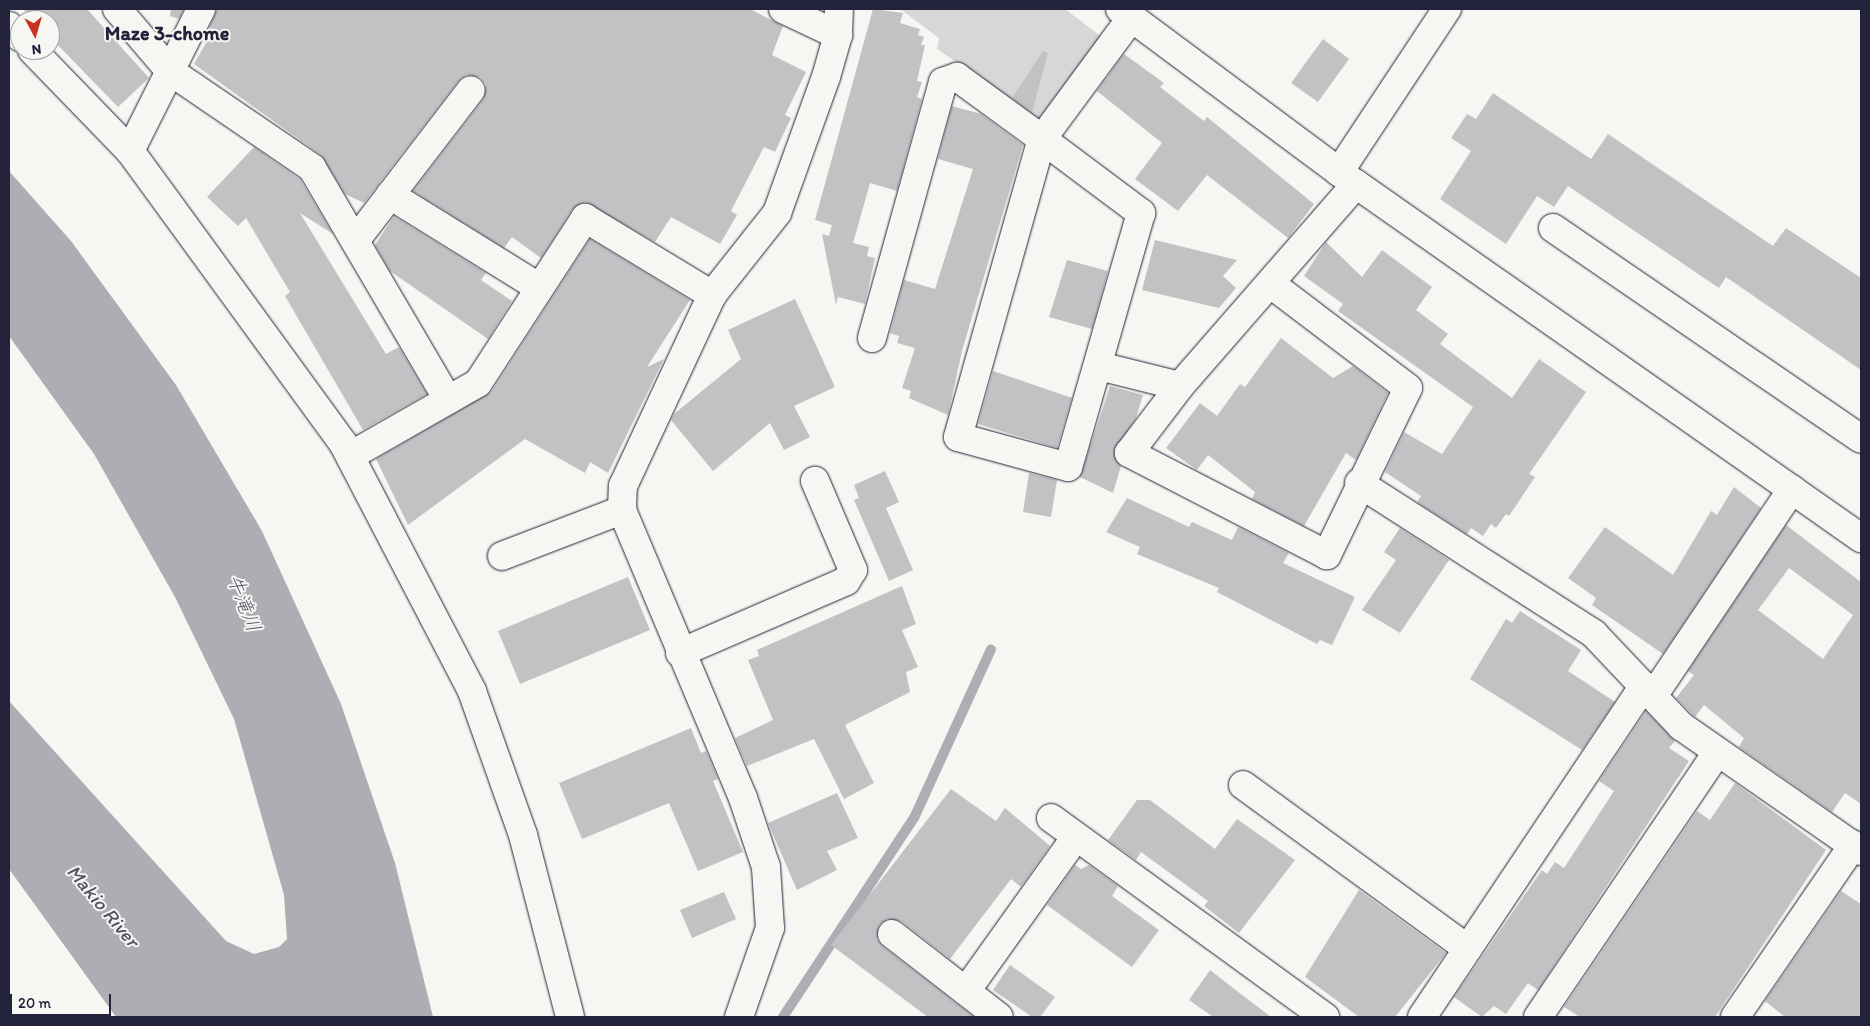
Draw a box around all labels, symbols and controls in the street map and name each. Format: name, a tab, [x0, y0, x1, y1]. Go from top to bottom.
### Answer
north arrow	[10, 10, 60, 60]
district label: Maze 3-chome	[105, 21, 229, 45]
text: N	[31, 40, 42, 58]
water label: 牛滝川	[222, 571, 266, 635]
water label: Makio River	[62, 860, 144, 952]
scale bar	[12, 984, 114, 1016]
text: 20 m	[18, 994, 51, 1012]

